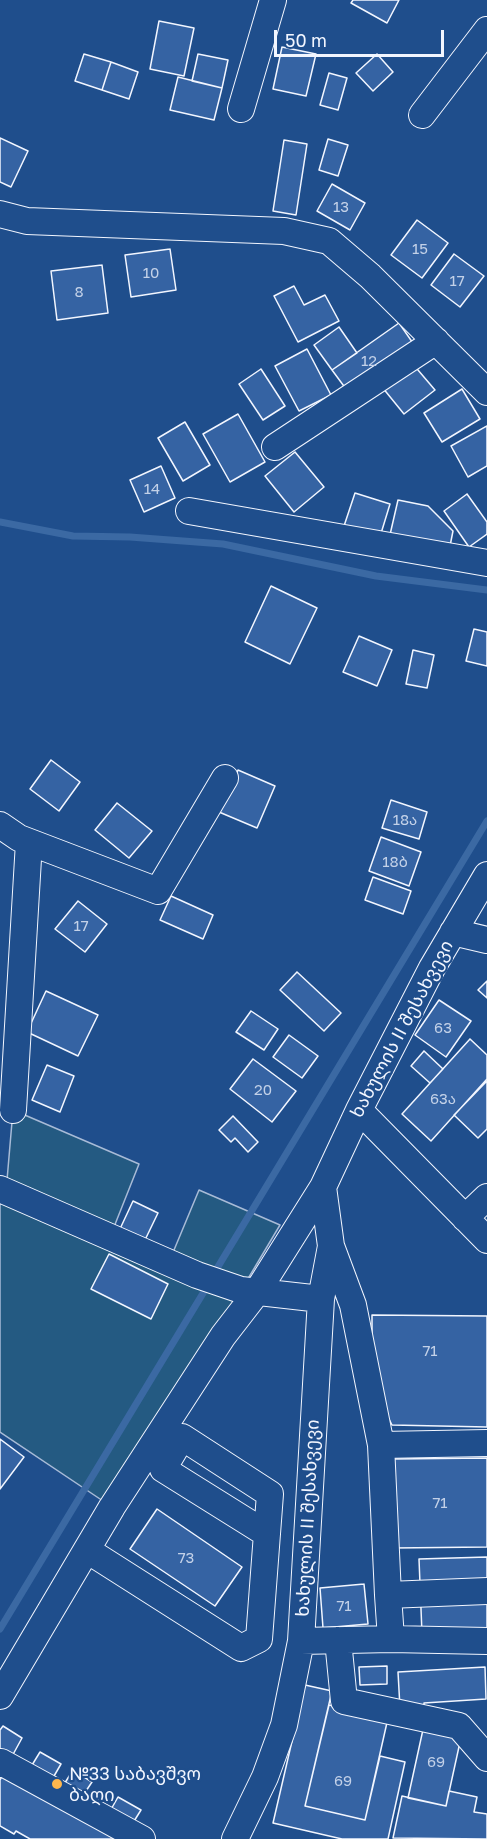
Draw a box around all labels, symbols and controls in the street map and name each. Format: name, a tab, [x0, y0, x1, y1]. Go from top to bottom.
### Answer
scale bar	[277, 18, 446, 56]
text: 50 m	[285, 29, 327, 51]
house number: 13	[333, 198, 349, 216]
house number: 15	[412, 240, 428, 258]
house number: 10	[143, 264, 159, 282]
house number: 17	[449, 272, 465, 290]
house number: 8	[74, 283, 84, 301]
house number: 12	[361, 352, 377, 370]
house number: 14	[144, 480, 160, 498]
house number: 18ა	[393, 811, 417, 829]
house number: 18ბ	[382, 853, 408, 871]
house number: 17	[73, 917, 89, 935]
street label: ხახულის II შესახვევი	[346, 937, 458, 1121]
house number: 63	[434, 1019, 452, 1037]
house number: 20	[254, 1081, 272, 1099]
house number: 63ა	[430, 1090, 456, 1108]
house number: 71	[422, 1342, 438, 1360]
street label: ხახულის II შესახვევი	[292, 1419, 324, 1617]
house number: 71	[432, 1494, 448, 1512]
house number: 73	[178, 1549, 194, 1567]
house number: 71	[336, 1597, 352, 1615]
house number: 69	[427, 1753, 445, 1771]
place label: №33 საბავშვო ბაღი	[69, 1763, 201, 1806]
house number: 69	[334, 1772, 352, 1790]
marker: №33 საბავშვო ბაღი	[50, 1777, 64, 1791]

